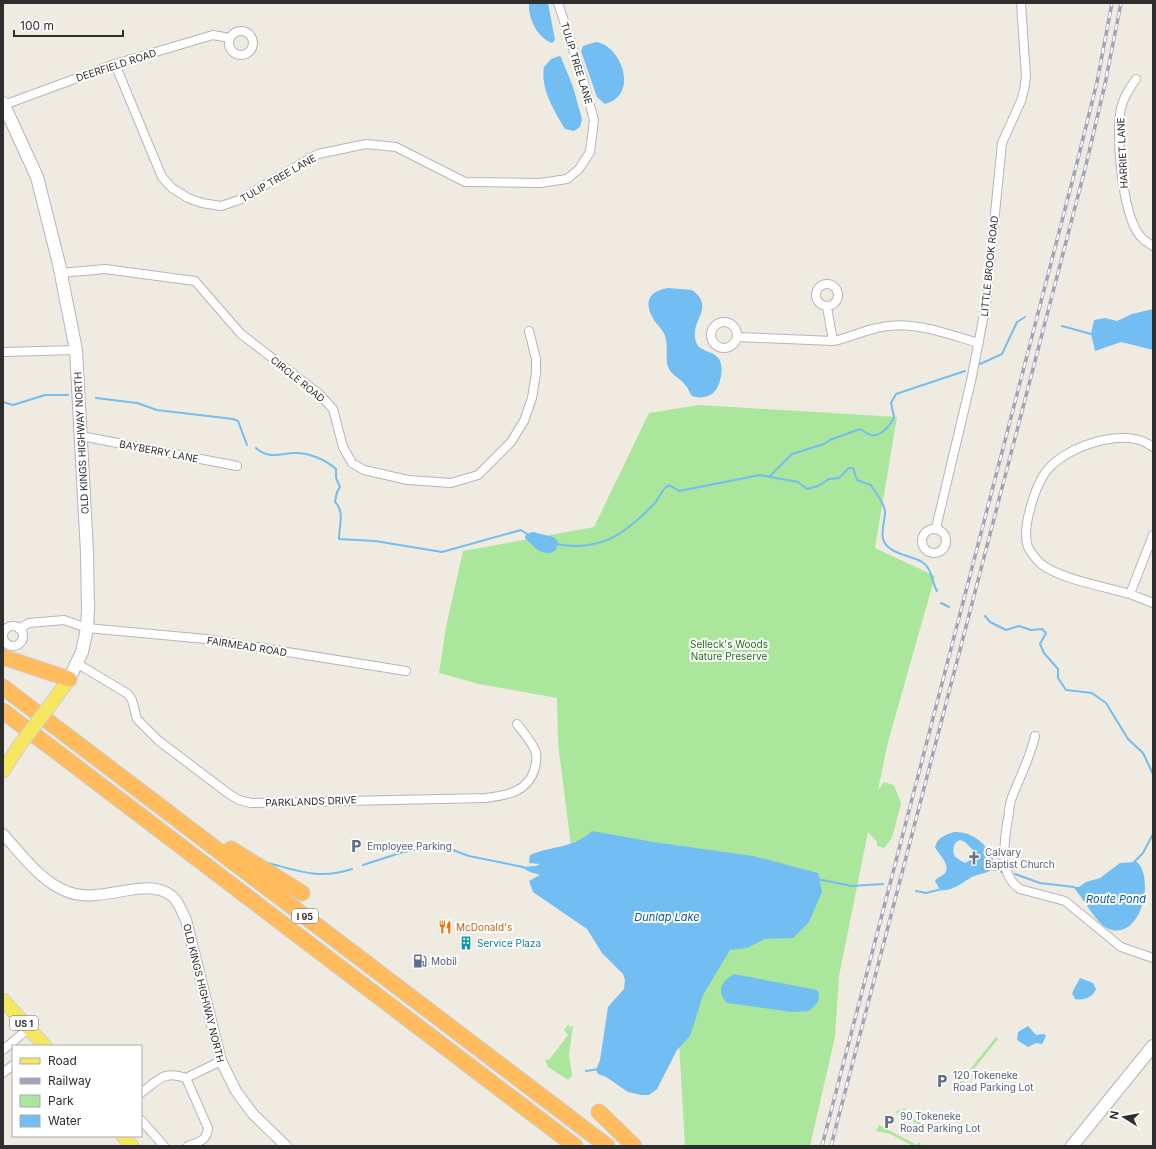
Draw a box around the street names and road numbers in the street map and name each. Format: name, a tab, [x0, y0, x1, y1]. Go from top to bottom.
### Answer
street label: TULIP TREE LANE	[559, 20, 595, 106]
street label: DEERFIELD ROAD	[74, 46, 158, 84]
street label: HARRIET LANE	[1114, 117, 1130, 189]
street label: TULIP TREE LANE	[238, 151, 318, 205]
street label: LITTLE BROOK ROAD	[978, 215, 1000, 317]
street label: CIRCLE ROAD	[269, 354, 327, 404]
street label: OLD KINGS HIGHWAY NORTH	[71, 372, 91, 514]
street label: BAYBERRY LANE	[118, 437, 200, 465]
street label: FAIRMEAD ROAD	[206, 634, 288, 658]
street label: PARKLANDS DRIVE	[265, 793, 357, 809]
road number: I 95	[292, 909, 318, 923]
street label: OLD KINGS HIGHWAY NORTH	[181, 922, 227, 1064]
road number: US 1	[10, 1016, 38, 1030]

